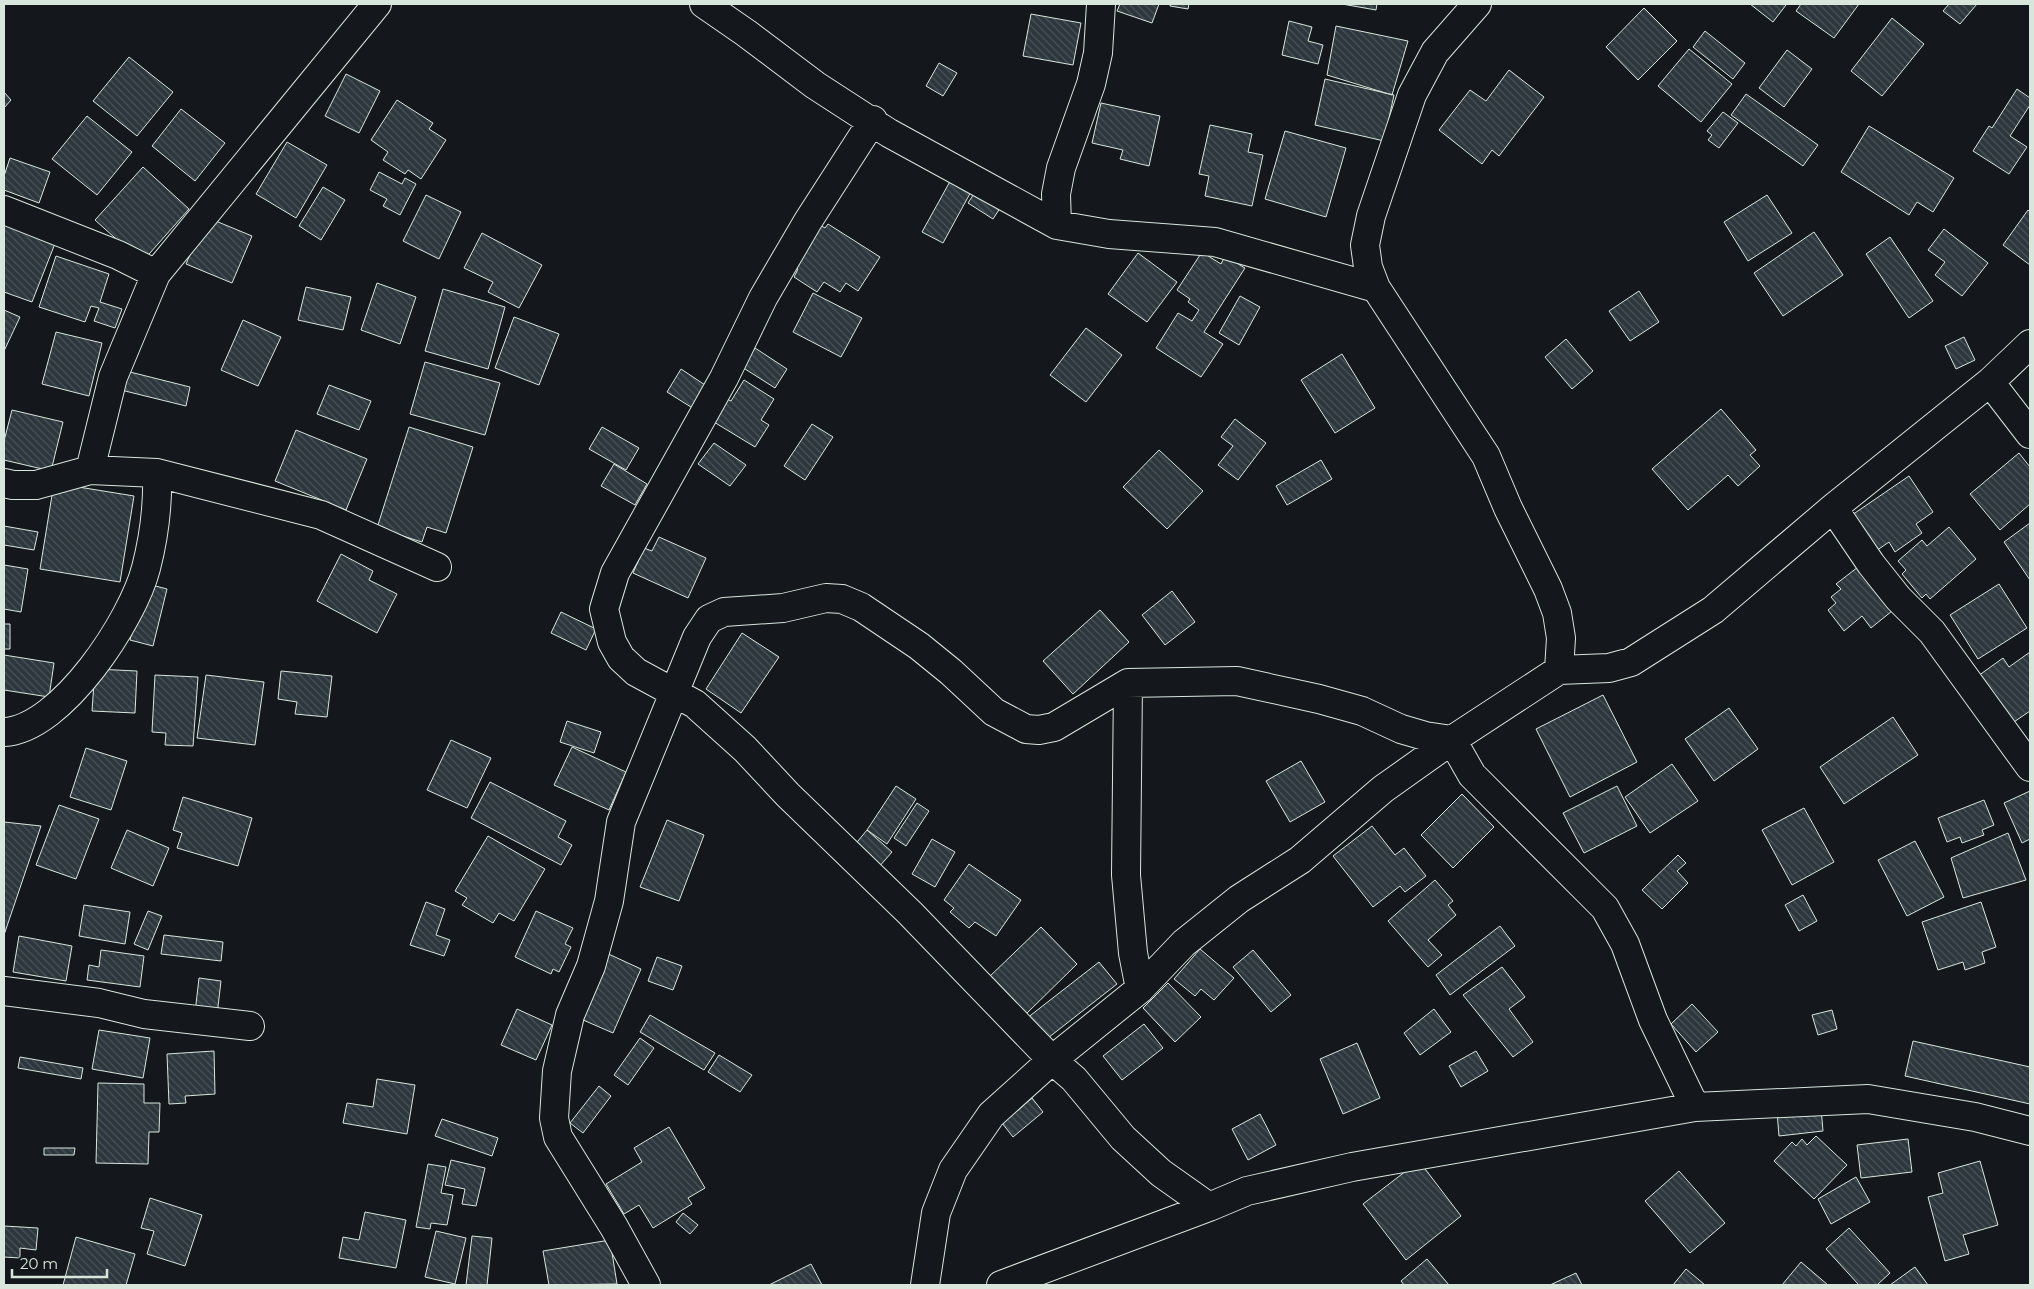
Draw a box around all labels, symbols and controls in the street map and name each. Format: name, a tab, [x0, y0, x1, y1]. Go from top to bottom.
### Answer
scale bar	[12, 1246, 108, 1278]
text: 20 m	[20, 1254, 58, 1273]

